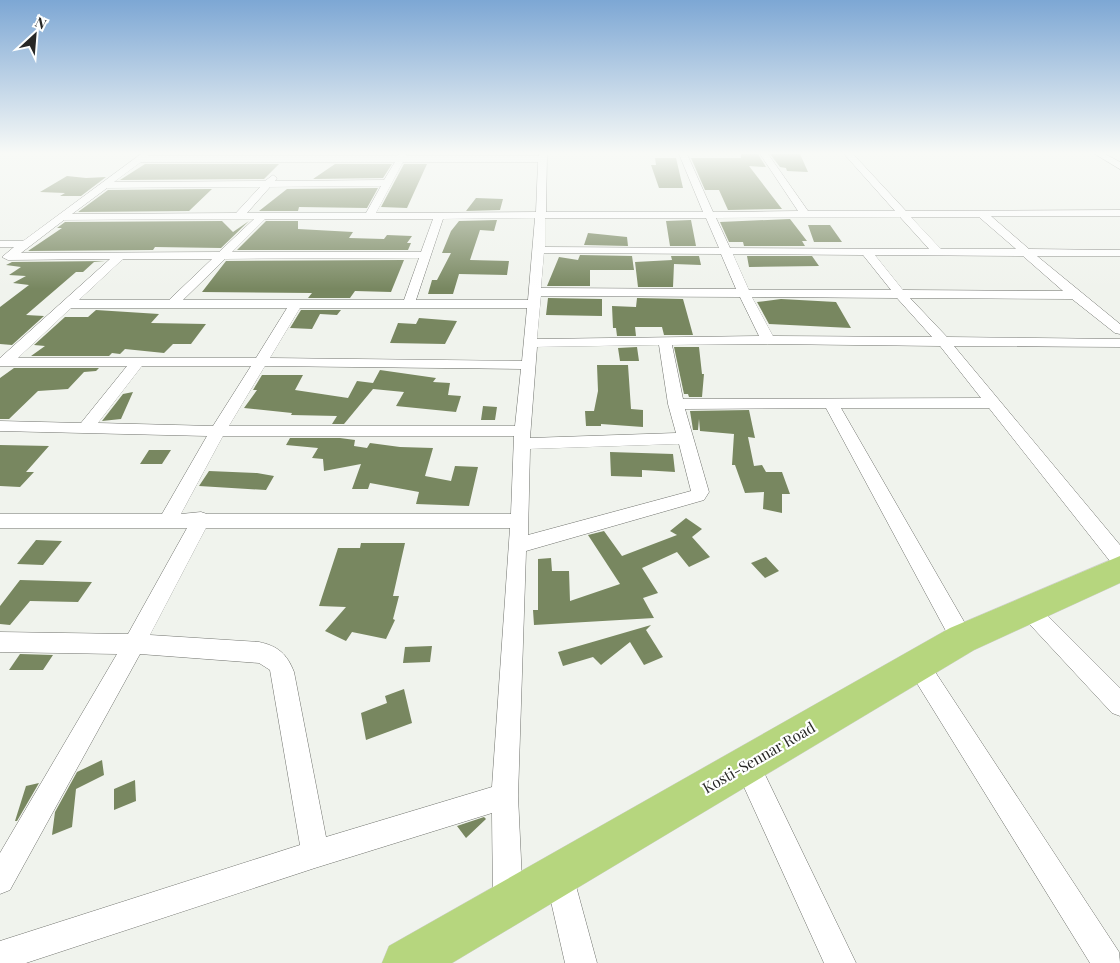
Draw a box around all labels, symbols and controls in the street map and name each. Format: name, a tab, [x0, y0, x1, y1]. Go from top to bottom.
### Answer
north arrow	[10, 10, 60, 60]
text: N	[32, 12, 50, 34]
street label: Kosti-Sennar Road	[698, 717, 819, 798]

